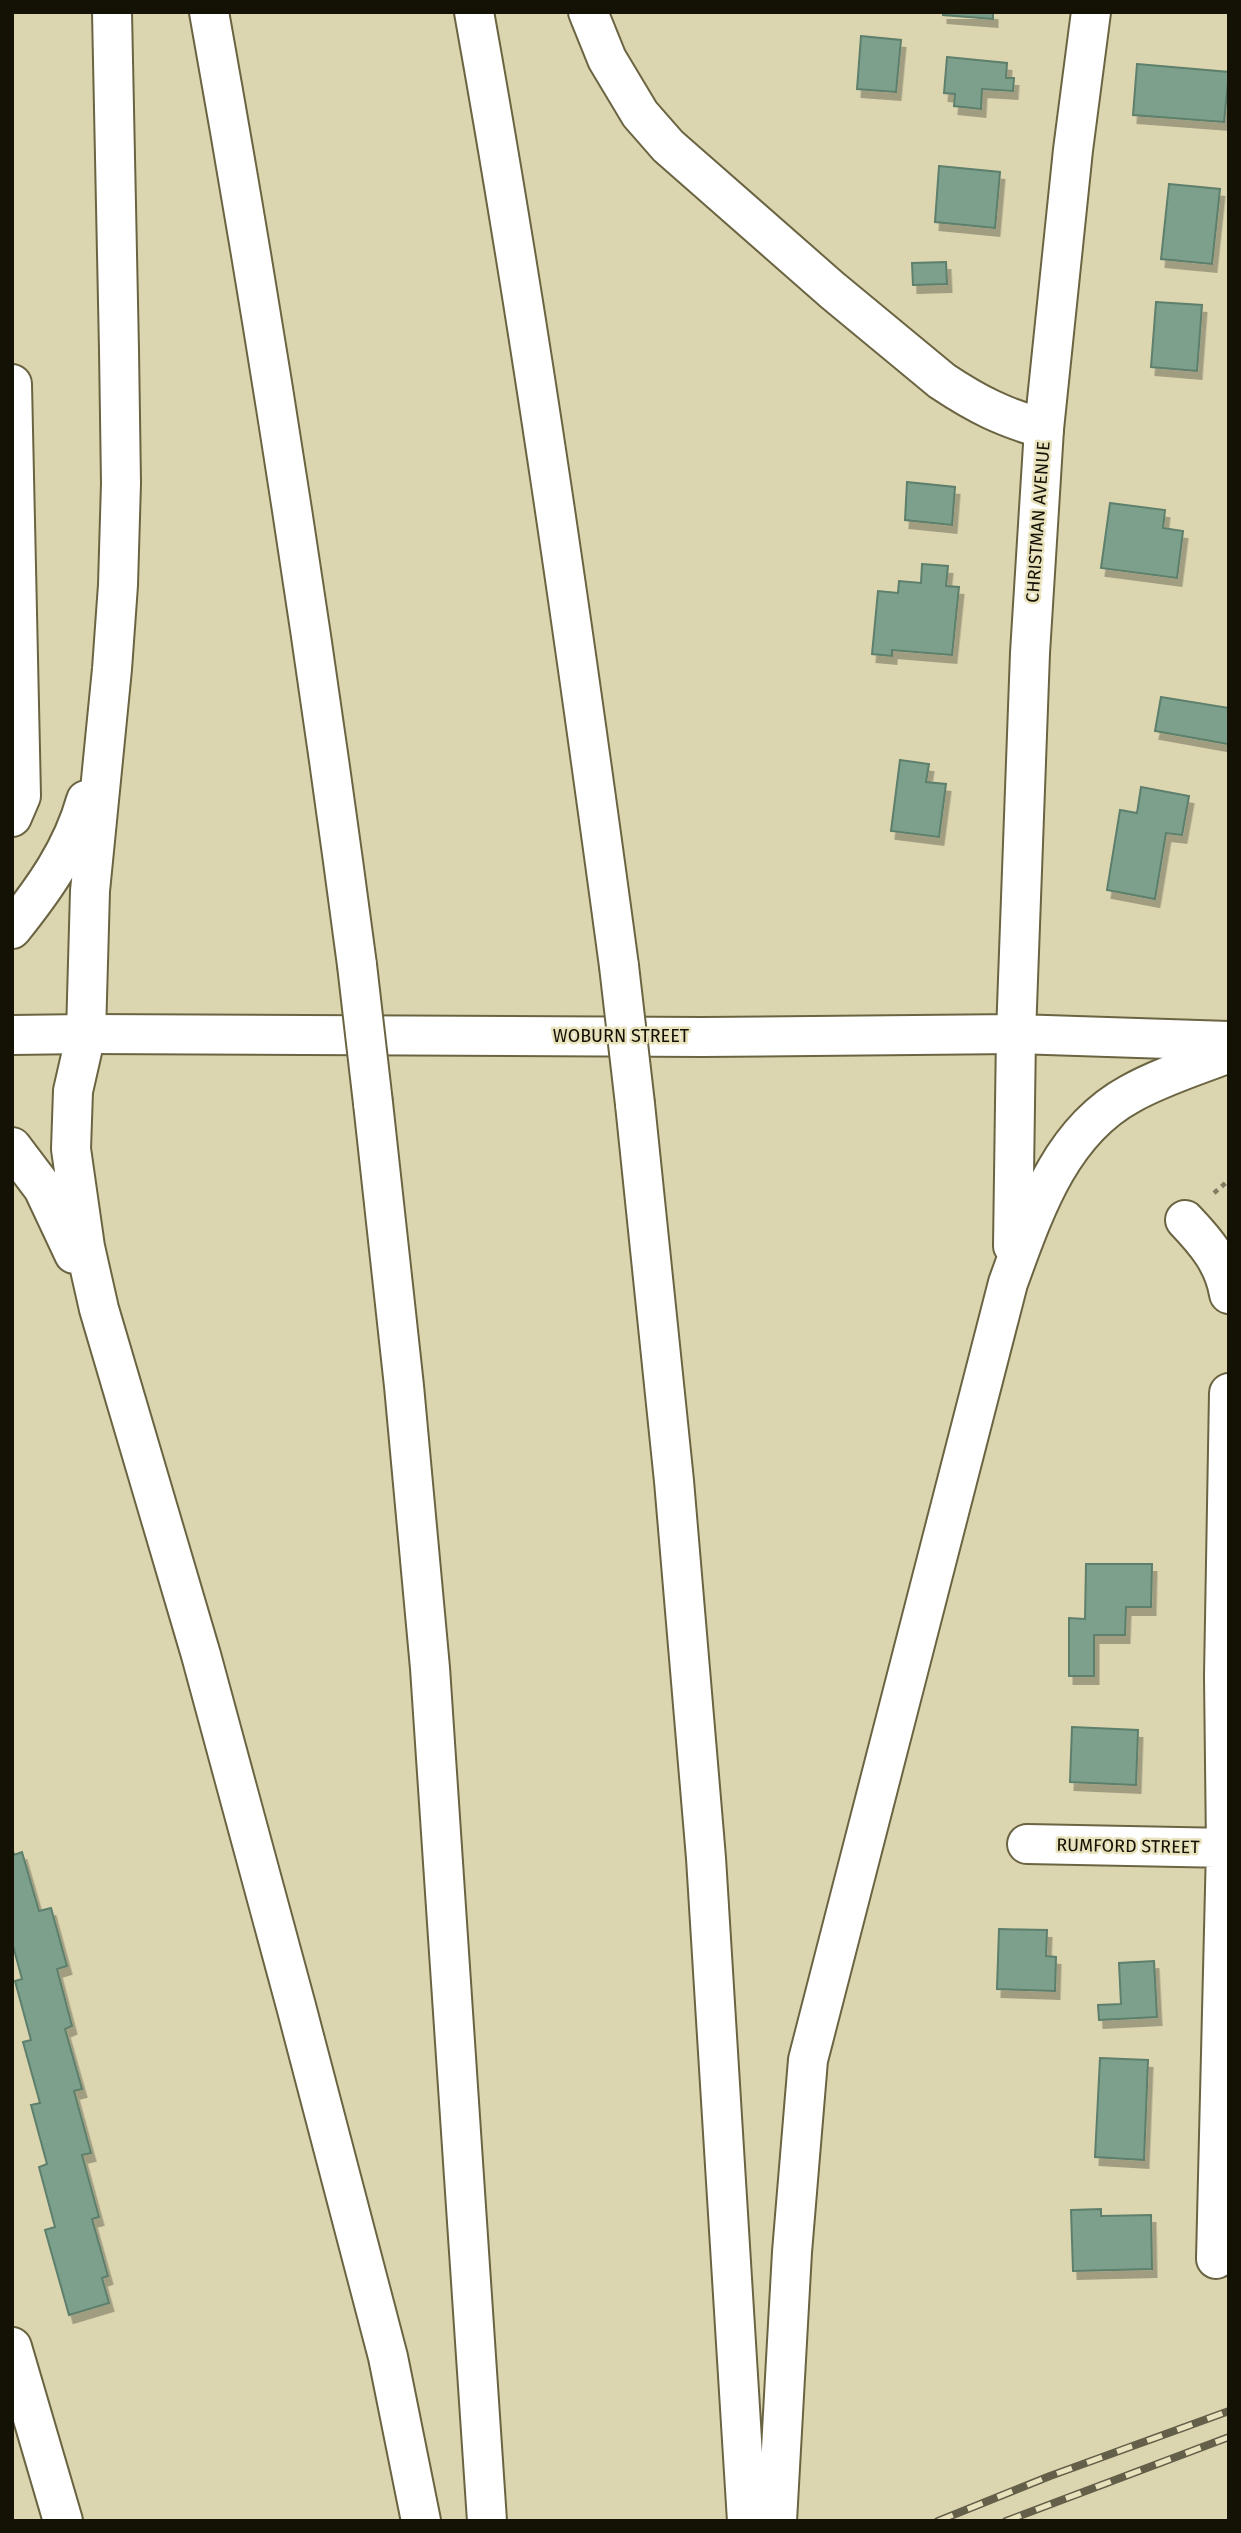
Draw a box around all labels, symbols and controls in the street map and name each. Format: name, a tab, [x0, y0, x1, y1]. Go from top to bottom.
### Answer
street label: CHRISTMAN AVENUE	[1021, 441, 1055, 603]
street label: WOBURN STREET	[553, 1025, 690, 1047]
street label: RUMFORD STREET	[1056, 1834, 1200, 1858]

